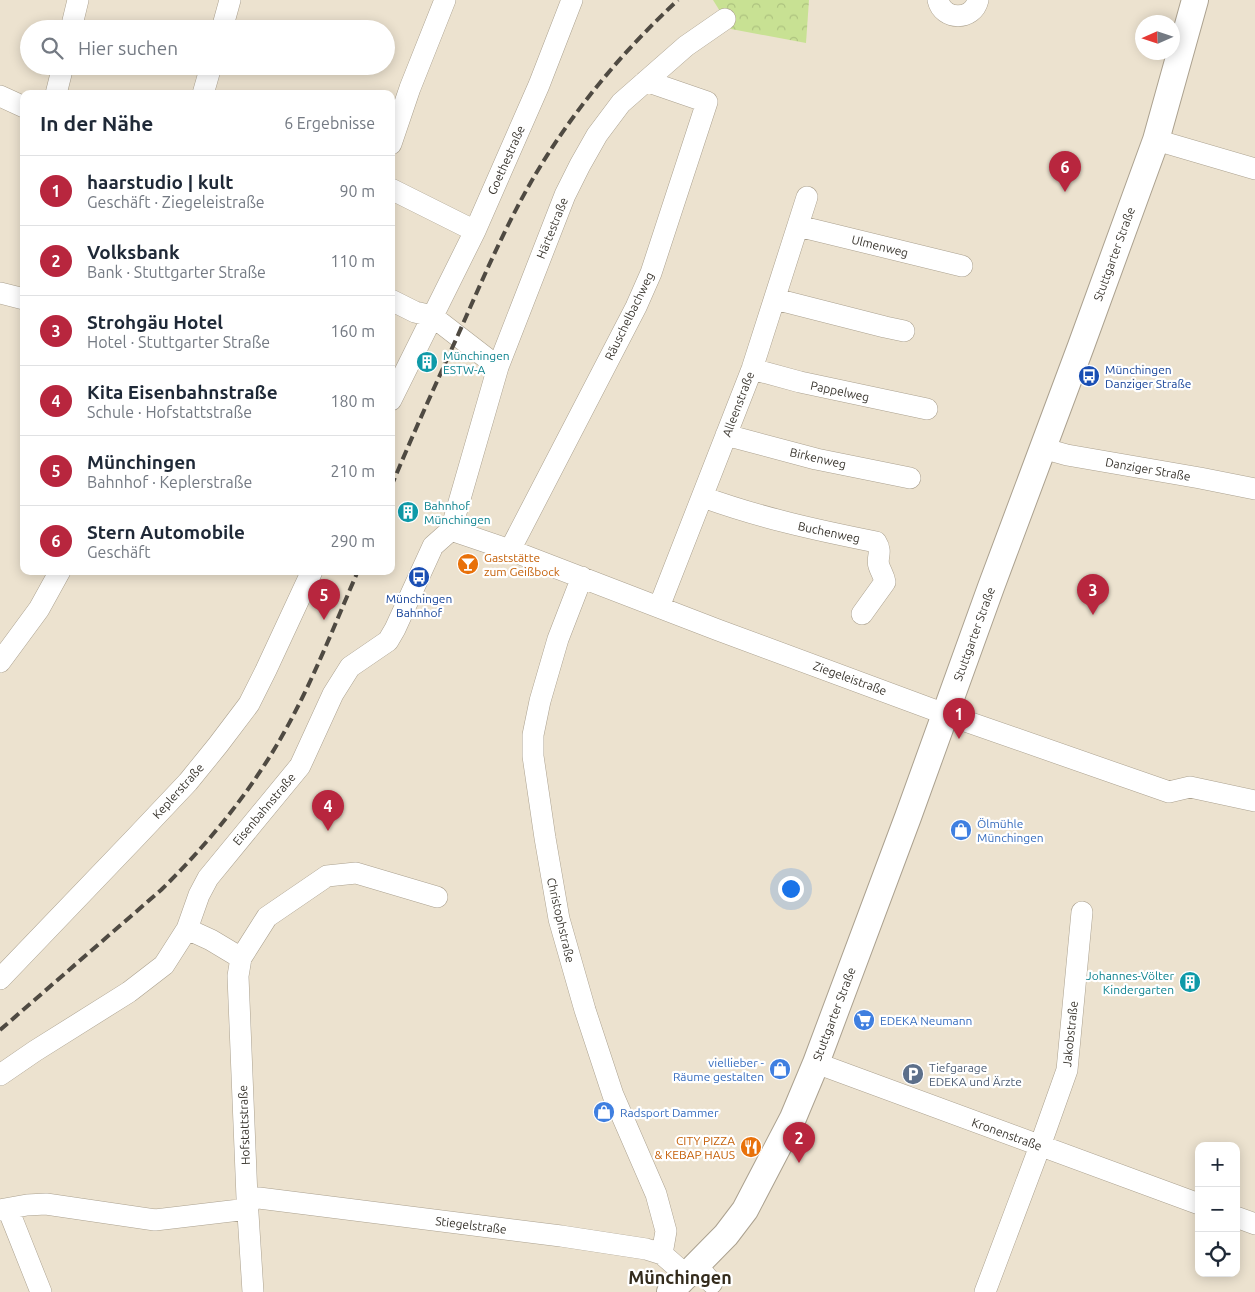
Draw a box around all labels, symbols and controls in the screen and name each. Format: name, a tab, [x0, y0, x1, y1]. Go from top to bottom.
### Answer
north arrow	[1135, 15, 1180, 60]
search box	[20, 20, 395, 75]
icon: search	[38, 34, 66, 62]
text: Hier suchen	[78, 37, 178, 59]
text: In der Nähe	[40, 111, 153, 135]
text: 6 Ergebnisse	[284, 114, 375, 132]
street label: Goethestraße	[485, 123, 527, 197]
pin: 6	[1049, 151, 1081, 192]
text: haarstudio | kult	[87, 171, 233, 193]
text: 1	[51, 182, 61, 200]
text: 90 m	[339, 182, 375, 200]
text: Geschäft · Ziegeleistraße	[87, 193, 265, 211]
street label: Härtestraße	[534, 195, 570, 261]
street label: Stuttgarter Straße	[1091, 205, 1137, 303]
street label: Ulmenweg	[850, 233, 910, 259]
text: Volksbank	[87, 241, 180, 263]
text: 2	[51, 252, 61, 270]
text: 110 m	[330, 252, 375, 270]
text: Bank · Stuttgarter Straße	[87, 263, 266, 281]
street label: Räuschelbachweg	[602, 270, 656, 362]
text: Strohgäu Hotel	[87, 311, 223, 333]
text: 3	[51, 322, 61, 340]
text: 160 m	[330, 322, 375, 340]
text: Hotel · Stuttgarter Straße	[87, 333, 270, 351]
place label: Münchingen ESTW-A	[443, 349, 510, 376]
building icon: Münchingen ESTW-A	[415, 350, 439, 374]
place label: Münchingen Danziger Straße	[1105, 363, 1191, 390]
bus stop icon: Münchingen Danziger Straße	[1077, 364, 1101, 388]
street label: Alleenstraße	[720, 370, 756, 438]
street label: Pappelweg	[809, 378, 871, 404]
text: Kita Eisenbahnstraße	[87, 381, 278, 403]
text: 4	[51, 392, 61, 410]
text: 180 m	[330, 392, 375, 410]
text: Schule · Hofstattstraße	[87, 403, 252, 421]
street label: Birkenweg	[789, 445, 847, 471]
text: Münchingen	[87, 451, 196, 473]
street label: Danziger Straße	[1104, 455, 1192, 483]
text: 5	[51, 462, 61, 480]
text: 210 m	[330, 462, 375, 480]
text: Bahnhof · Keplerstraße	[87, 473, 252, 491]
place label: Bahnhof Münchingen	[424, 499, 491, 526]
building icon: Bahnhof Münchingen	[396, 500, 420, 524]
street label: Buchenweg	[797, 519, 861, 545]
text: Stern Automobile	[87, 521, 245, 543]
text: 6	[51, 532, 61, 550]
text: 290 m	[330, 532, 375, 550]
text: Geschäft	[87, 543, 151, 561]
place label: Gaststätte zum Geißbock	[484, 551, 560, 578]
bar icon: Gaststätte zum Geißbock	[456, 552, 480, 576]
bus stop icon: Münchingen Bahnhof	[407, 565, 431, 589]
pin: 3	[1077, 574, 1109, 615]
pin: 5	[308, 579, 340, 620]
street label: Stuttgarter Straße	[951, 585, 997, 683]
place label: Münchingen Bahnhof	[386, 592, 452, 619]
street label: Ziegeleistraße	[812, 659, 888, 697]
pin: 1	[943, 698, 975, 739]
street label: Keplerstraße	[150, 761, 206, 821]
street label: Eisenbahnstraße	[230, 770, 298, 848]
pin: 4	[312, 790, 344, 831]
place label: Ölmühle Münchingen	[977, 817, 1044, 844]
shop icon: Ölmühle Münchingen	[949, 818, 973, 842]
street label: Christophstraße	[545, 876, 577, 964]
your location	[778, 876, 804, 902]
street label: Stuttgarter Straße	[810, 965, 858, 1063]
place label: Johannes-Völter Kindergarten	[1086, 969, 1174, 996]
building icon: Johannes-Völter Kindergarten	[1178, 970, 1202, 994]
street label: Jakobstraße	[1060, 1000, 1080, 1068]
supermarket icon: EDEKA Neumann	[852, 1008, 876, 1032]
place label: EDEKA Neumann	[880, 1014, 972, 1027]
place label: viellieber - Räume gestalten	[673, 1056, 765, 1083]
shop icon: viellieber - Räume gestalten	[768, 1057, 792, 1081]
place label: Tiefgarage EDEKA und Ärzte	[929, 1061, 1022, 1088]
parking icon: Tiefgarage EDEKA und Ärzte	[901, 1062, 925, 1086]
street label: Hofstattstraße	[236, 1085, 252, 1165]
shop icon: Radsport Dammer	[592, 1100, 616, 1124]
place label: Radsport Dammer	[620, 1106, 719, 1119]
street label: Kronenstraße	[970, 1115, 1044, 1153]
pin: 2	[783, 1122, 815, 1163]
place label: CITY PIZZA & KEBAP HAUS	[654, 1134, 735, 1161]
restaurant icon: CITY PIZZA & KEBAP HAUS	[739, 1135, 763, 1159]
map controls	[1195, 1142, 1240, 1277]
button: +	[1195, 1142, 1240, 1187]
button: −	[1195, 1187, 1240, 1232]
street label: Stiegelstraße	[435, 1214, 507, 1236]
button: locate	[1195, 1232, 1240, 1277]
district label: Münchingen	[628, 1267, 732, 1287]

